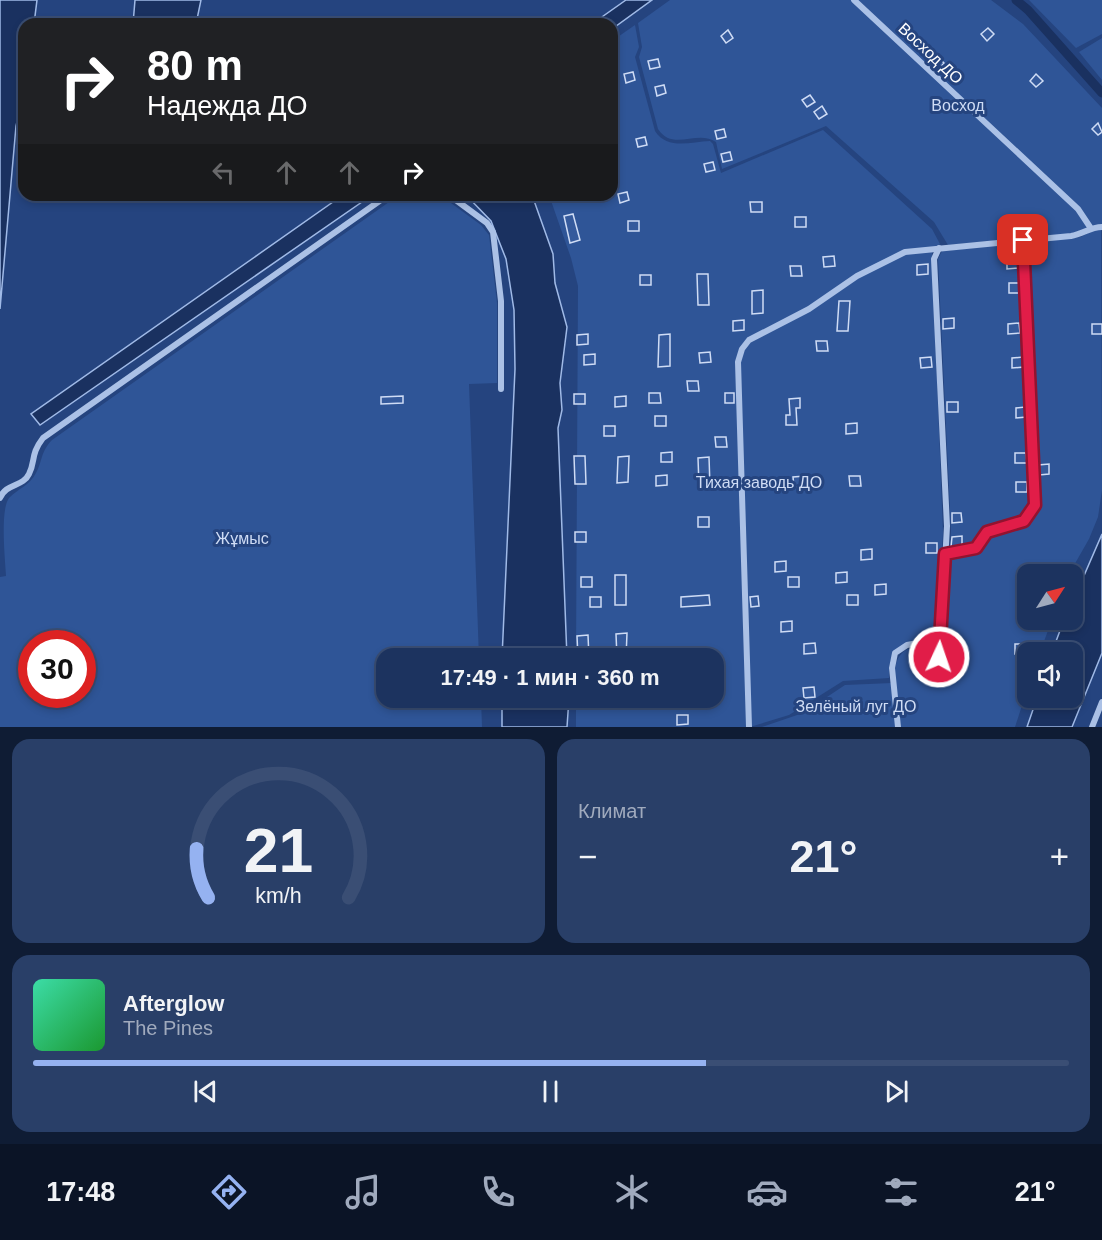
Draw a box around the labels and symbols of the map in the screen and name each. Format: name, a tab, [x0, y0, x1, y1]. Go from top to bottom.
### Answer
street label: Восход ДО	[895, 20, 966, 87]
park label: Восход	[931, 97, 985, 114]
pin	[997, 214, 1048, 265]
park label: Тихая заводь ДО	[696, 474, 822, 491]
park label: Жұмыс	[215, 530, 269, 547]
north arrow	[1017, 564, 1083, 630]
position arrow	[907, 625, 971, 689]
speed limit sign: 30	[18, 630, 96, 708]
park label: Зелёный луг ДО	[796, 698, 916, 715]

